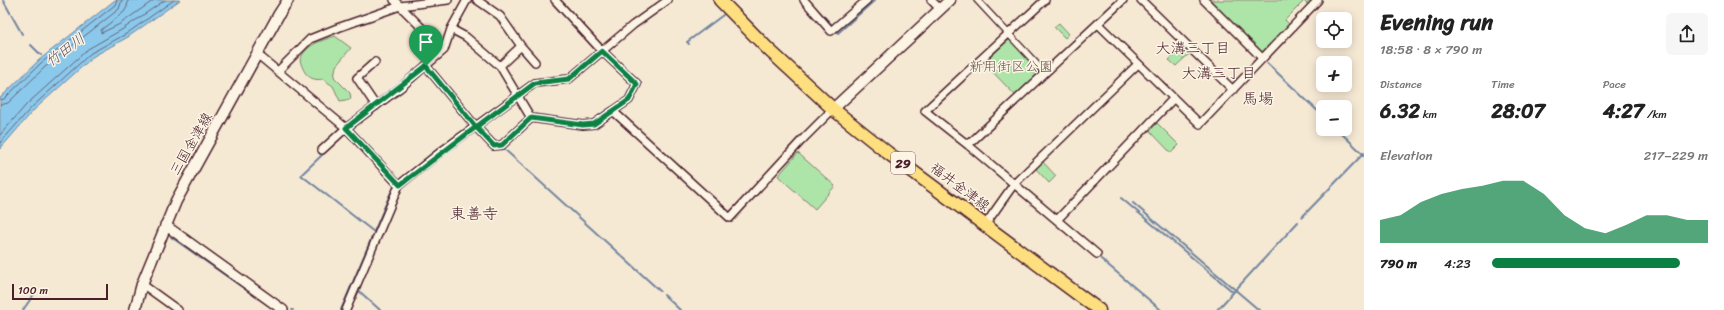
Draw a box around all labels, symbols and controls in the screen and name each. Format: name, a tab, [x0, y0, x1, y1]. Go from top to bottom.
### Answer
text: Evening run	[1380, 3, 1493, 42]
map controls	[1316, 12, 1352, 136]
button: locate	[1316, 12, 1352, 48]
button: share	[1666, 13, 1708, 55]
pin	[409, 25, 443, 66]
water label: 竹田川	[39, 26, 91, 74]
icon: arrive	[415, 31, 437, 53]
district label: 大溝三丁目	[1155, 35, 1231, 61]
text: 18:58 · 8 × 790 m	[1380, 38, 1482, 61]
park label: 新用街区公園	[969, 54, 1053, 79]
button: +	[1316, 56, 1352, 92]
district label: 大溝三丁目	[1181, 60, 1257, 86]
text: Distance	[1380, 75, 1422, 94]
text: Time	[1491, 75, 1515, 94]
text: Pace	[1603, 75, 1626, 94]
district label: 馬場	[1242, 84, 1274, 113]
text: 6.32	[1380, 94, 1420, 129]
text: 28:07	[1491, 94, 1545, 129]
text: 4:27	[1603, 94, 1644, 129]
button: −	[1316, 100, 1352, 136]
text: km	[1420, 105, 1437, 124]
text: /km	[1644, 105, 1667, 124]
street label: 三国金津線	[163, 107, 219, 181]
text: Elevation	[1380, 144, 1433, 167]
text: 217–229 m	[1644, 144, 1708, 167]
road number: 29	[891, 152, 915, 174]
street label: 福井金津線	[925, 156, 995, 218]
district label: 東善寺	[450, 199, 498, 228]
text: 790 m	[1380, 252, 1417, 275]
text: 4:23	[1444, 252, 1471, 275]
text: 100 m	[18, 281, 48, 300]
scale bar	[12, 282, 108, 301]

